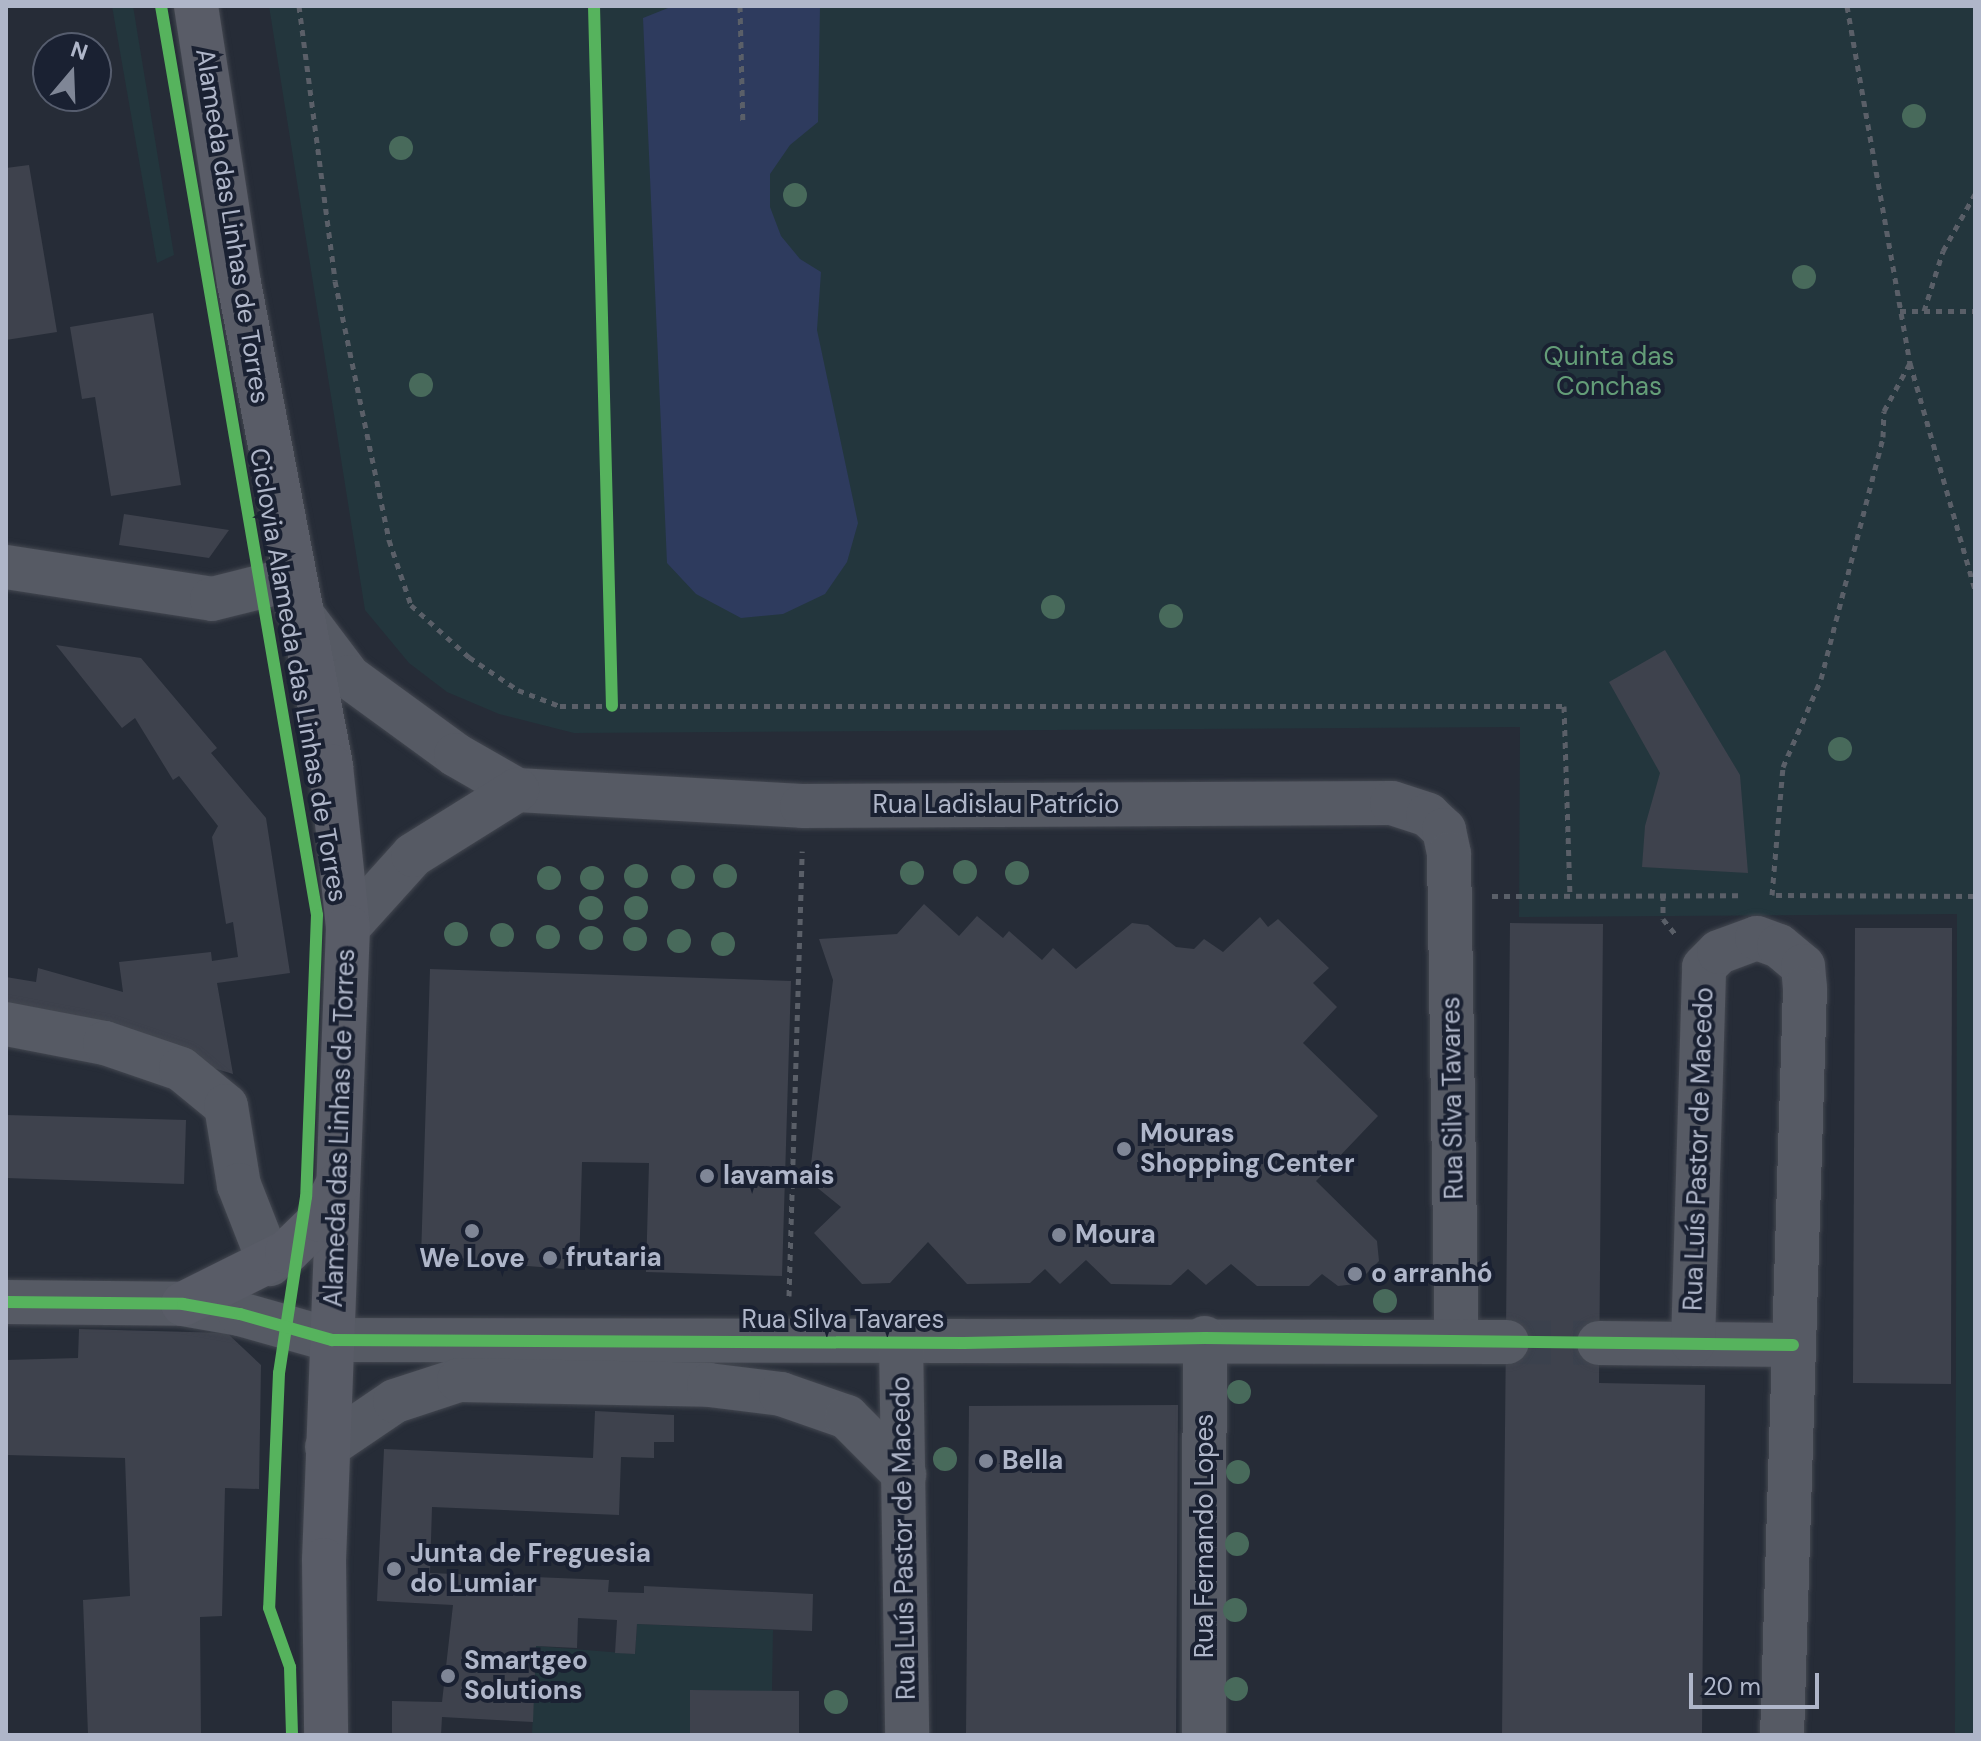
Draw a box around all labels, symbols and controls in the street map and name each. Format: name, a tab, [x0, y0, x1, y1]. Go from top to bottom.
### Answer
north arrow	[32, 32, 112, 112]
text: N	[67, 34, 92, 67]
street label: Alameda das Linhas de Torres	[189, 46, 275, 406]
park label: Quinta das Conchas	[1544, 341, 1674, 402]
street label: Ciclovia Alameda das Linhas de Torres	[243, 446, 353, 904]
street label: Rua Ladislau Patrício	[873, 789, 1119, 821]
street label: Alameda das Linhas de Torres	[318, 948, 362, 1308]
street label: Rua Luís Pastor de Macedo	[1678, 987, 1720, 1311]
street label: Rua Silva Tavares	[1436, 996, 1470, 1200]
place label: Mouras Shopping Center	[1140, 1118, 1355, 1180]
marker: Mouras Shopping Center	[1115, 1140, 1133, 1158]
place label: lavamais	[723, 1160, 835, 1192]
marker: lavamais	[698, 1167, 716, 1185]
place label: Moura	[1075, 1219, 1156, 1251]
marker: We Love	[463, 1222, 481, 1240]
marker: Moura	[1050, 1226, 1068, 1244]
place label: frutaria	[566, 1242, 662, 1274]
place label: We Love	[419, 1243, 525, 1275]
marker: frutaria	[541, 1249, 559, 1267]
place label: o arranhó	[1371, 1258, 1493, 1290]
marker: o arranhó	[1346, 1265, 1364, 1283]
street label: Rua Silva Tavares	[741, 1304, 945, 1336]
street label: Rua Luís Pastor de Macedo	[886, 1376, 922, 1700]
street label: Rua Fernando Lopes	[1189, 1414, 1221, 1658]
place label: Bella	[1002, 1445, 1063, 1477]
marker: Bella	[977, 1452, 995, 1470]
place label: Junta de Freguesia do Lumiar	[410, 1538, 651, 1600]
marker: Junta de Freguesia do Lumiar	[385, 1560, 403, 1578]
place label: Smartgeo Solutions	[464, 1645, 588, 1706]
scale bar	[1693, 1657, 1823, 1707]
marker: Smartgeo Solutions	[439, 1667, 457, 1685]
text: 20 m	[1703, 1671, 1761, 1702]

